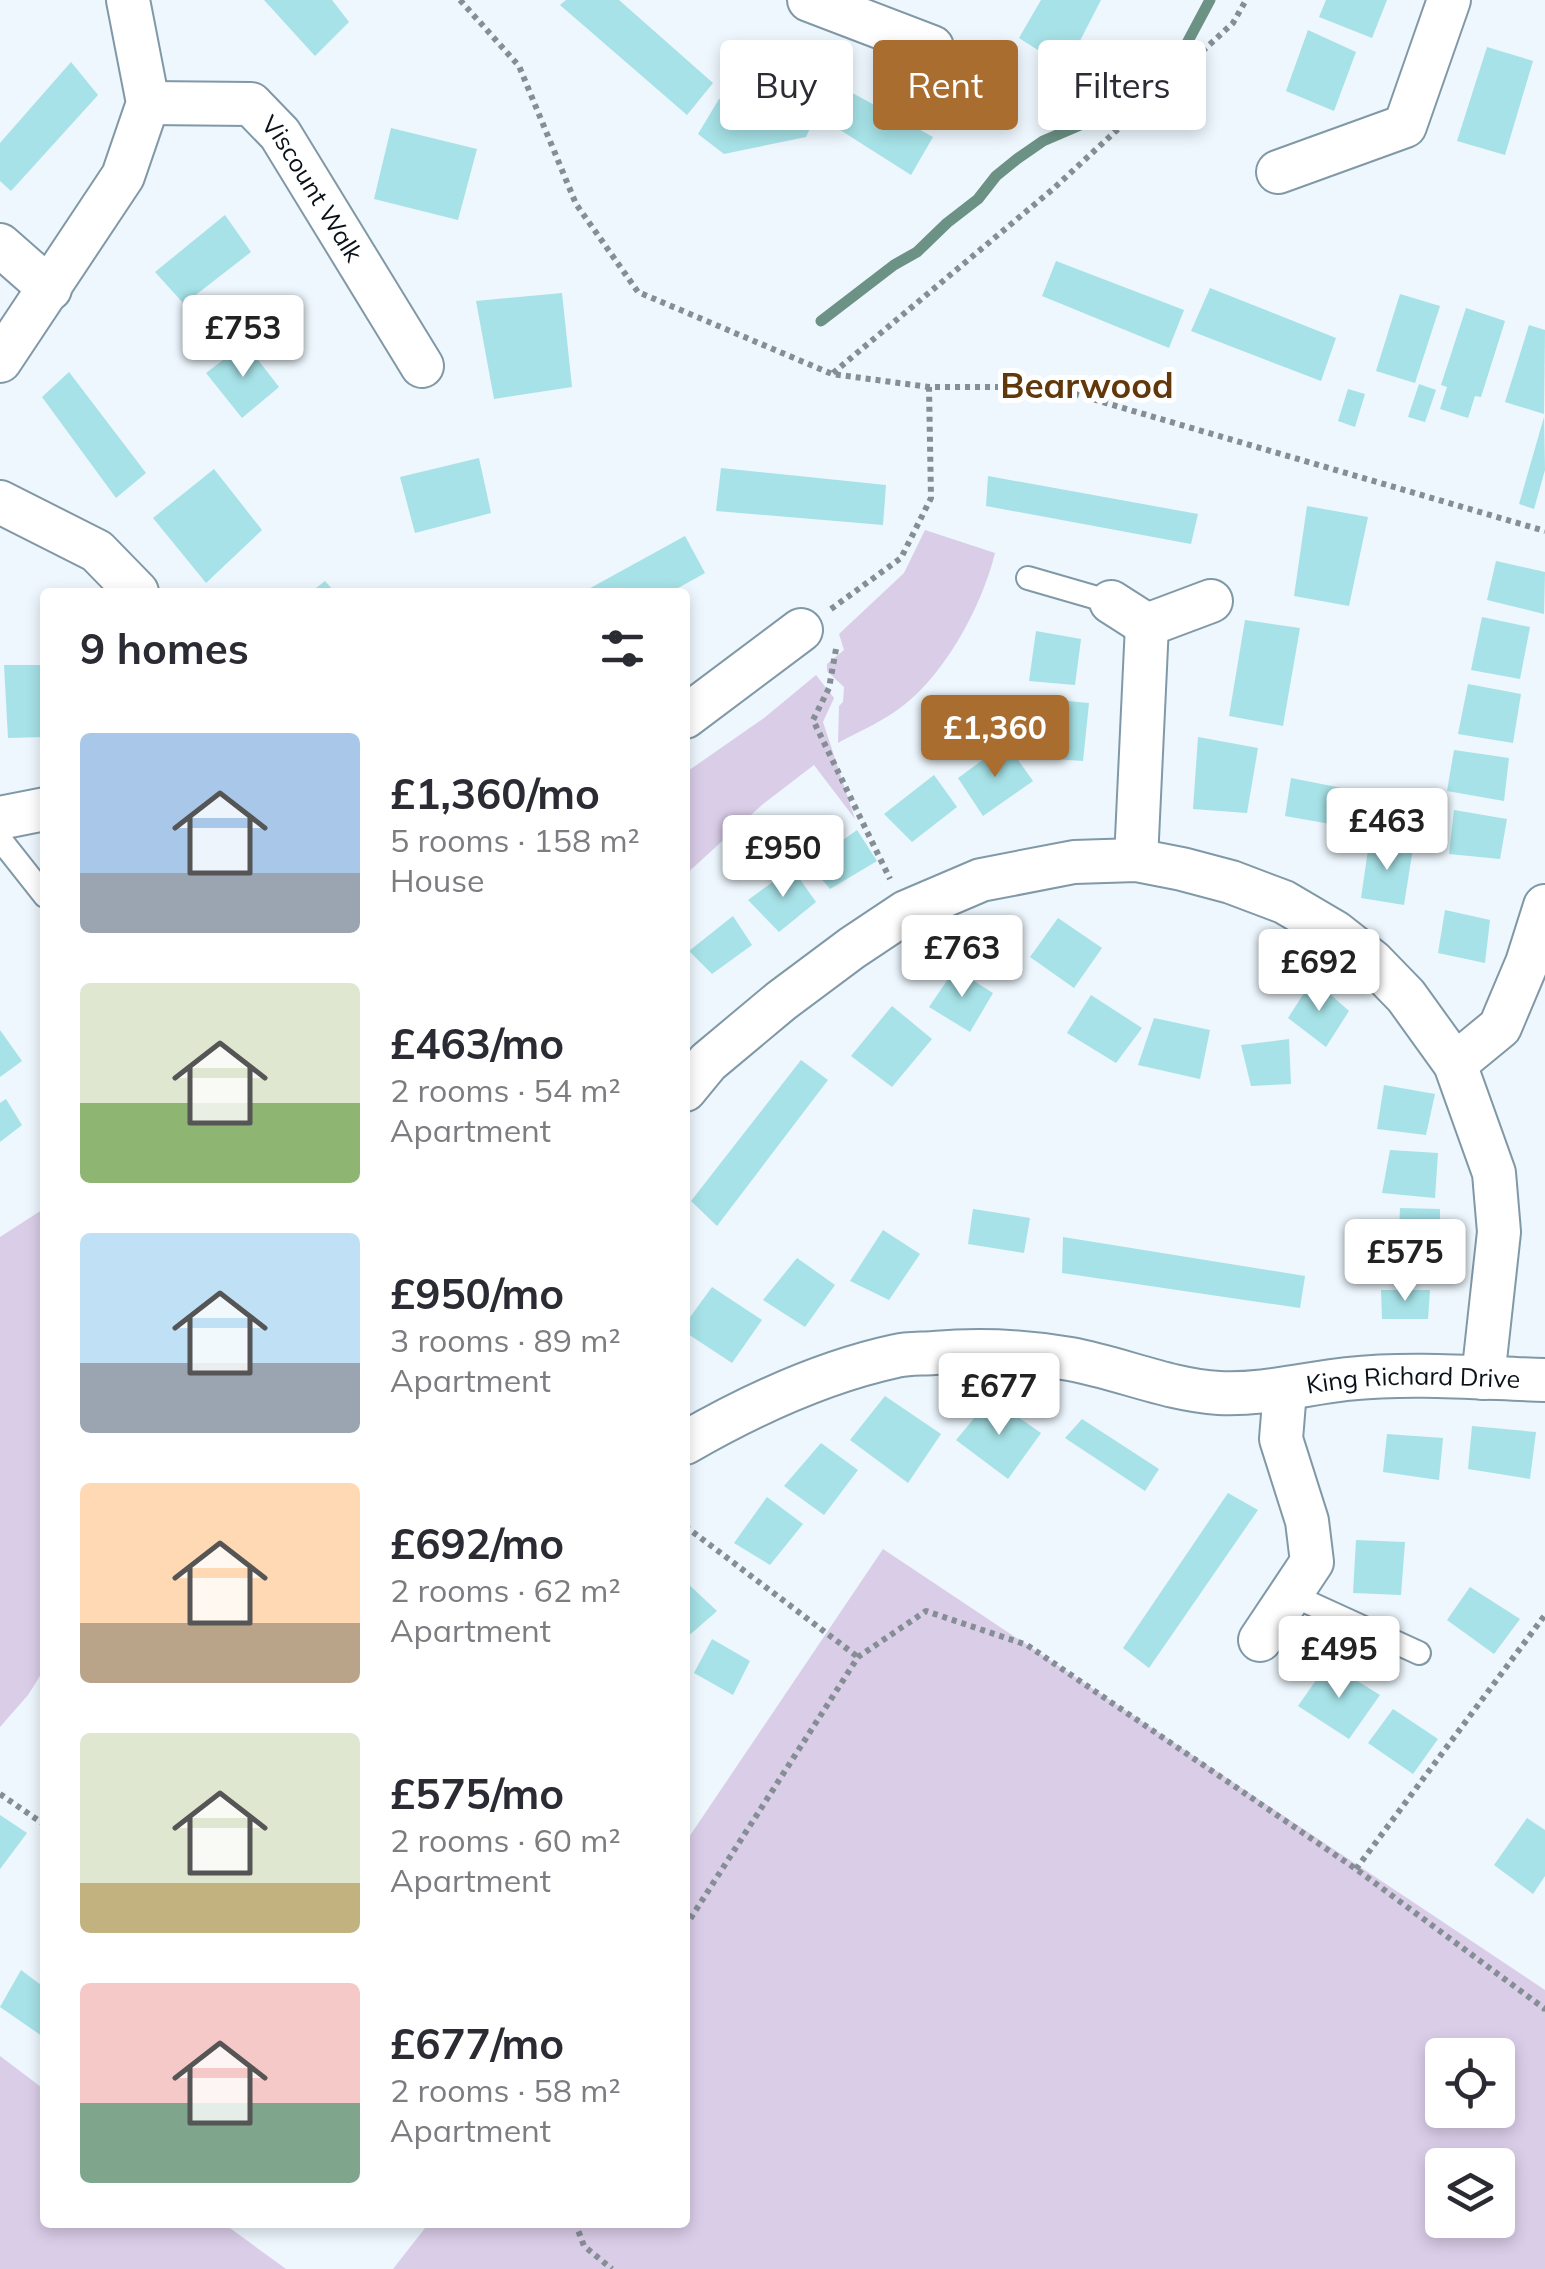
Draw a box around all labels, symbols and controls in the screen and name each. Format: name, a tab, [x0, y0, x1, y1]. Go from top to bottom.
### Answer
chip: Buy	[720, 40, 853, 130]
chip: Rent	[873, 40, 1018, 130]
chip: Filters	[1038, 40, 1206, 130]
street label: Viscount Walk	[255, 108, 371, 268]
pin: £753	[184, 295, 302, 380]
text: £753	[205, 307, 281, 347]
district label: Bearwood	[1000, 363, 1174, 407]
icon: filters	[595, 621, 650, 676]
text: 9 homes	[80, 622, 249, 675]
pin: £1,360	[914, 695, 1076, 780]
text: £1,360	[943, 707, 1047, 747]
text: £1,360/mo	[390, 767, 600, 820]
icon: home	[160, 773, 280, 893]
pin: £463	[1328, 788, 1446, 873]
text: £463	[1349, 800, 1425, 840]
pin: £950	[724, 815, 842, 900]
text: 5 rooms · 158 m²	[390, 820, 640, 860]
text: £950	[745, 827, 821, 867]
text: House	[390, 860, 485, 900]
pin: £763	[903, 915, 1021, 1000]
text: £763	[924, 927, 1000, 967]
pin: £692	[1260, 929, 1378, 1014]
text: £692	[1281, 941, 1357, 981]
text: £463/mo	[390, 1017, 564, 1070]
icon: home	[160, 1023, 280, 1143]
text: 2 rooms · 54 m²	[390, 1070, 621, 1110]
text: Apartment	[390, 1110, 551, 1150]
pin: £575	[1346, 1219, 1464, 1304]
text: £575	[1367, 1231, 1443, 1271]
text: £950/mo	[390, 1267, 564, 1320]
icon: home	[160, 1273, 280, 1393]
text: 3 rooms · 89 m²	[390, 1320, 621, 1360]
pin: £677	[940, 1353, 1058, 1438]
text: Apartment	[390, 1360, 551, 1400]
street label: King Richard Drive	[1304, 1360, 1521, 1400]
text: £677	[961, 1365, 1037, 1405]
text: £692/mo	[390, 1517, 564, 1570]
icon: home	[160, 1523, 280, 1643]
text: 2 rooms · 62 m²	[390, 1570, 621, 1610]
text: Apartment	[390, 1610, 551, 1650]
pin: £495	[1280, 1616, 1398, 1701]
text: £495	[1301, 1628, 1377, 1668]
text: £575/mo	[390, 1767, 564, 1820]
icon: home	[160, 1773, 280, 1893]
text: 2 rooms · 60 m²	[390, 1820, 621, 1860]
text: Apartment	[390, 1860, 551, 1900]
text: £677/mo	[390, 2017, 564, 2070]
icon: home	[160, 2023, 280, 2143]
map controls	[1425, 2038, 1515, 2238]
button: locate	[1425, 2038, 1515, 2128]
text: 2 rooms · 58 m²	[390, 2070, 621, 2110]
text: Apartment	[390, 2110, 551, 2150]
button: layers	[1425, 2148, 1515, 2238]

